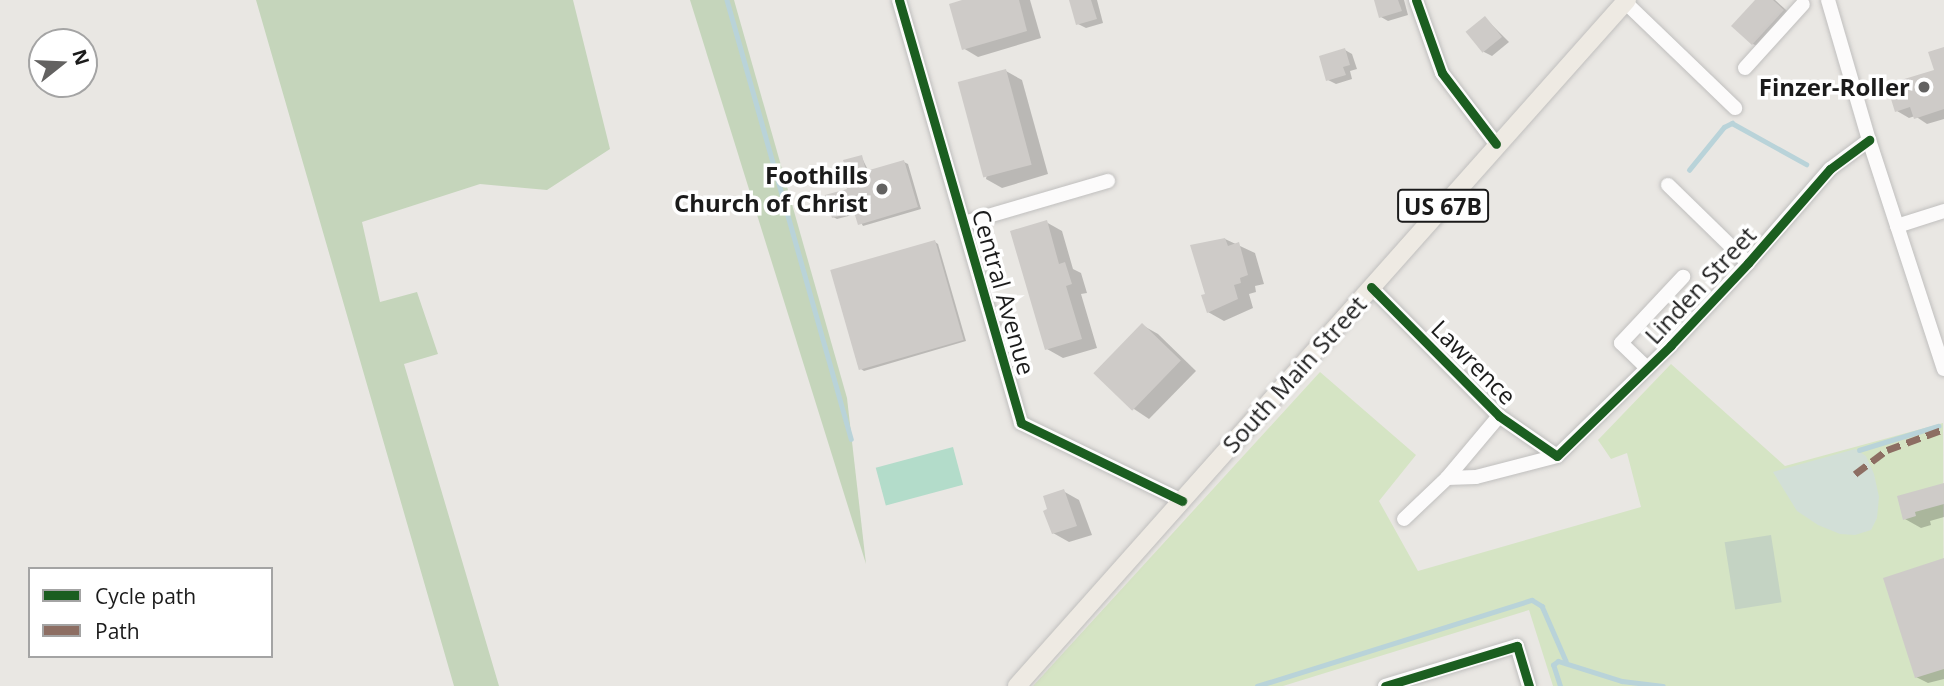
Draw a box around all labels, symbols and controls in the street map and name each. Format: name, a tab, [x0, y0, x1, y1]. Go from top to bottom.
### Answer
north arrow	[28, 28, 98, 98]
text: N	[66, 46, 96, 68]
place label: Finzer-Roller	[1759, 73, 1910, 101]
marker: Finzer-Roller	[1916, 79, 1932, 95]
place label: Foothills Church of Christ	[674, 161, 868, 217]
marker: Foothills Church of Christ	[874, 181, 890, 197]
road number: US 67B	[1396, 186, 1490, 226]
street label: Central Avenue	[967, 206, 1041, 378]
street label: Linden Street	[1639, 221, 1761, 349]
street label: South Main Street	[1216, 290, 1372, 458]
street label: Lawrence	[1426, 314, 1522, 410]
legend	[28, 567, 273, 658]
text: Cycle path	[95, 582, 196, 610]
text: Path	[95, 617, 140, 645]

